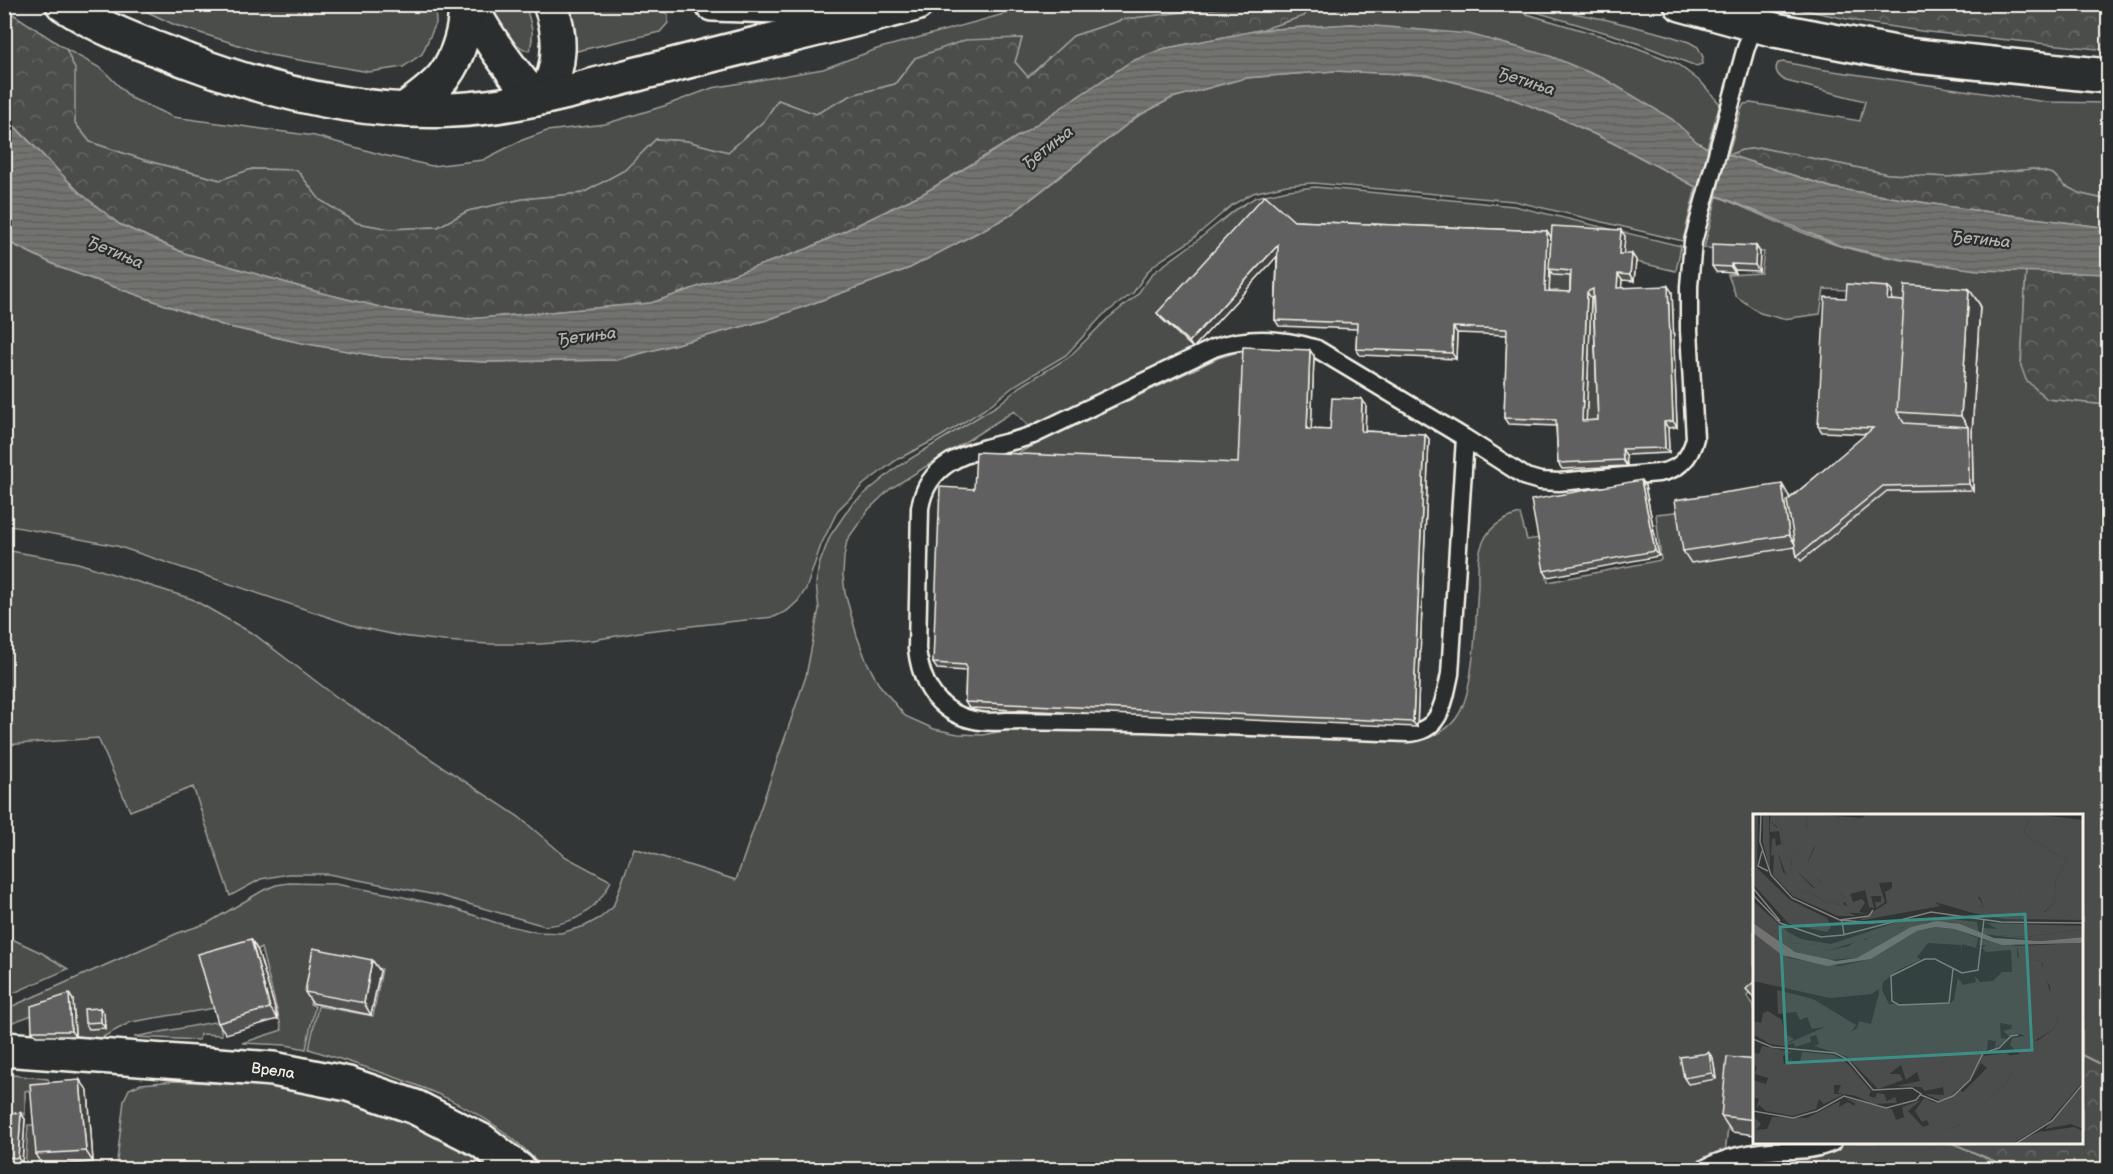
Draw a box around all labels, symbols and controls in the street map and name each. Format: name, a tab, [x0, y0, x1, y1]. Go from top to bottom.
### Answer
water label: Ђетиња	[1495, 64, 1557, 100]
water label: Ђетиња	[1019, 122, 1077, 174]
water label: Ђетиња	[1951, 227, 2011, 253]
water label: Ђетиња	[84, 233, 146, 273]
water label: Ђетиња	[556, 324, 618, 350]
inset map	[1753, 814, 2083, 1144]
street label: Врела	[250, 1059, 296, 1083]

